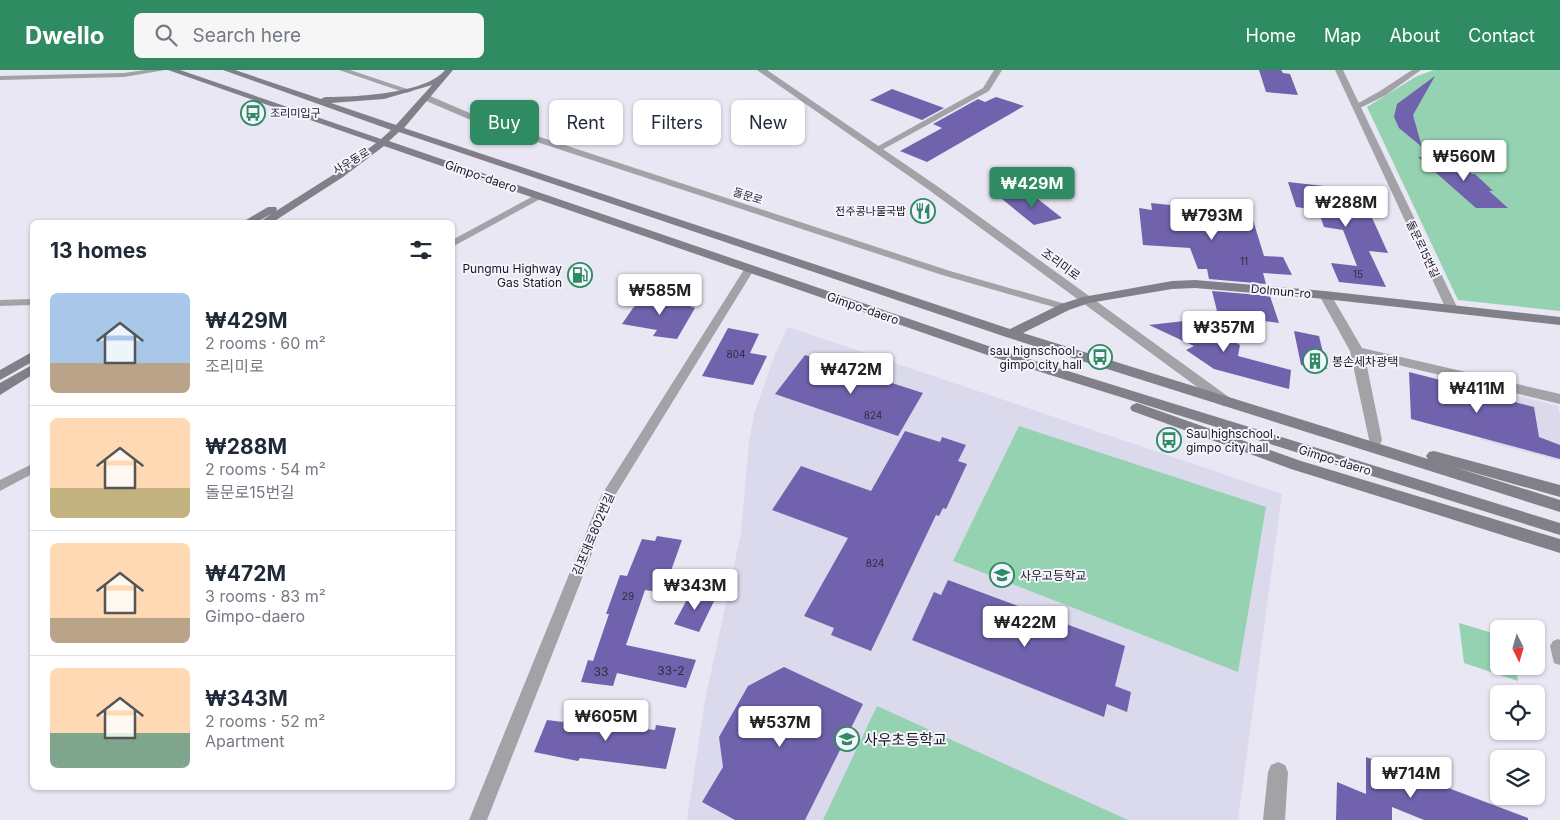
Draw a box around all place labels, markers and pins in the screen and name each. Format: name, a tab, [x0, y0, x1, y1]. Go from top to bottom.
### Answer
bus stop icon: 조리미입구	[240, 100, 266, 126]
place label: 조리미입구	[270, 106, 321, 120]
pin: ₩560M	[1429, 140, 1499, 182]
pin: ₩429M	[997, 166, 1067, 209]
pin: ₩288M	[1311, 186, 1381, 228]
restaurant icon: 전주콩나물국밥	[910, 198, 936, 224]
pin: ₩793M	[1177, 198, 1247, 241]
place label: 전주콩나물국밥	[835, 204, 906, 218]
place label: Pungmu Highway Gas Station	[462, 261, 562, 290]
fuel station icon: Pungmu Highway Gas Station	[567, 262, 593, 288]
pin: ₩585M	[625, 274, 695, 316]
pin: ₩357M	[1189, 310, 1259, 353]
place label: sau hignschool . gimpo city hall	[990, 343, 1082, 372]
bus stop icon: sau hignschool . gimpo city hall	[1087, 344, 1113, 370]
building icon: 봉손세차광택	[1302, 348, 1328, 374]
pin: ₩472M	[816, 352, 886, 395]
place label: 봉손세차광택	[1332, 354, 1398, 369]
pin: ₩411M	[1442, 372, 1512, 414]
place label: Sau highschool . gimpo city hall	[1186, 426, 1280, 455]
bus stop icon: Sau highschool . gimpo city hall	[1156, 427, 1182, 453]
school or university icon: 사우고등학교	[989, 562, 1015, 588]
pin: ₩343M	[660, 568, 730, 611]
place label: 사우고등학교	[1020, 568, 1086, 583]
pin: ₩422M	[990, 606, 1060, 648]
pin: ₩605M	[571, 700, 641, 742]
pin: ₩537M	[745, 706, 815, 748]
school or university icon: 사우초등학교	[834, 726, 860, 752]
place label: 사우초등학교	[864, 730, 947, 749]
pin: ₩714M	[1376, 756, 1446, 799]

